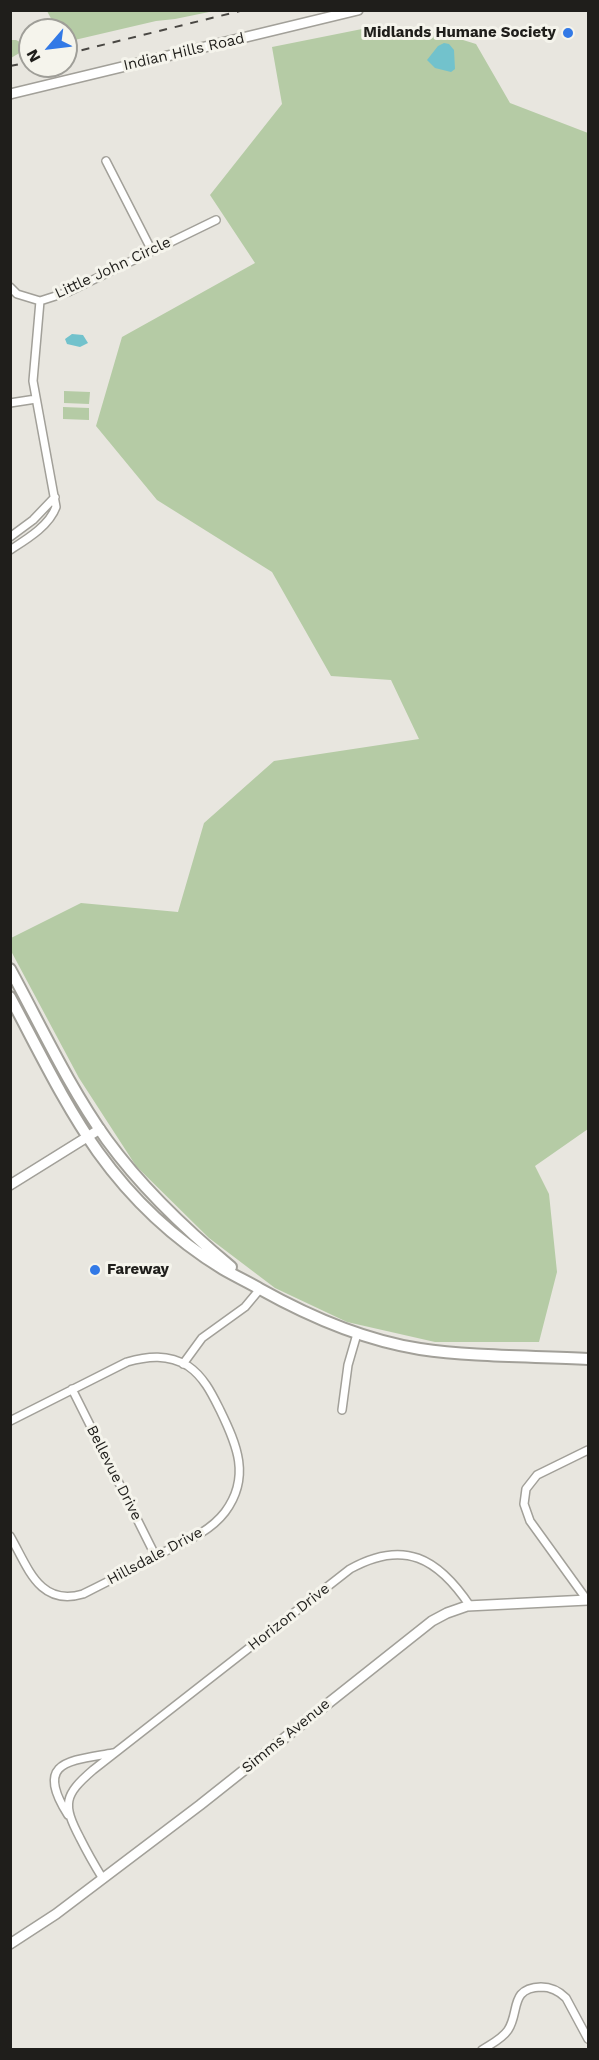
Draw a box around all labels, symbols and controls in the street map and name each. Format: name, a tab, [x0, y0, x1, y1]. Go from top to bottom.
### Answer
north arrow	[18, 18, 78, 78]
place label: Midlands Humane Society	[363, 24, 556, 42]
marker: Midlands Humane Society	[561, 26, 575, 40]
street label: Indian Hills Road	[122, 29, 246, 75]
text: N	[22, 46, 45, 65]
street label: Little John Circle	[52, 233, 174, 303]
place label: Fareway	[107, 1261, 169, 1279]
marker: Fareway	[88, 1263, 102, 1277]
street label: Bellevue Drive	[82, 1422, 146, 1524]
street label: Hillsdale Drive	[104, 1523, 206, 1589]
street label: Horizon Drive	[245, 1580, 333, 1654]
street label: Simms Avenue	[238, 1695, 334, 1777]

